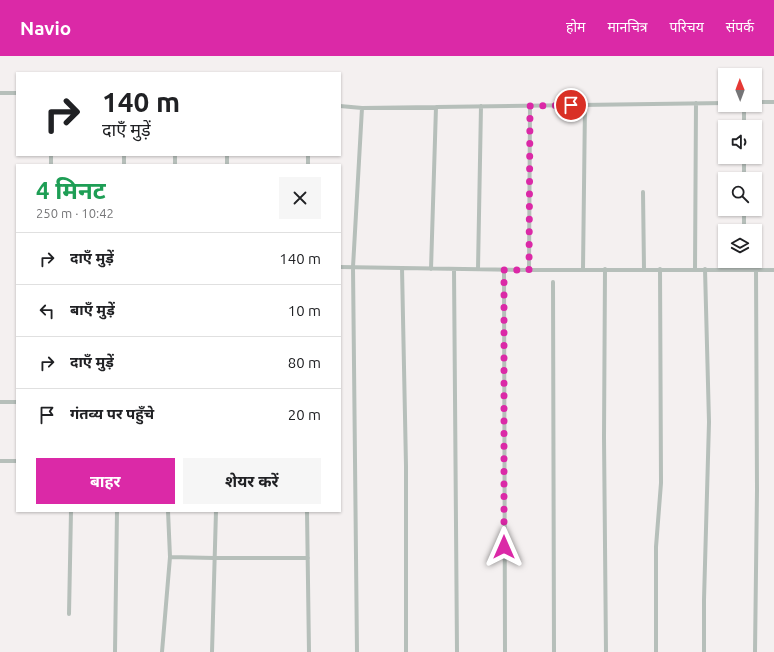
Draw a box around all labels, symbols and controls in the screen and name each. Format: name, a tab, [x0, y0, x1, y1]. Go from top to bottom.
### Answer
text: Navio	[20, 17, 71, 39]
text: होम	[566, 19, 585, 35]
text: मानचित्र	[607, 19, 648, 35]
text: परिचय	[670, 19, 704, 35]
text: संपर्क	[726, 19, 754, 35]
north arrow	[718, 68, 762, 112]
map controls	[718, 68, 762, 268]
text: 140 m	[102, 86, 180, 117]
icon: right	[36, 88, 88, 140]
pin	[554, 88, 588, 122]
icon: arrive	[560, 94, 582, 116]
text: दाएँ मुड़ें	[102, 119, 151, 139]
button: sound	[718, 120, 762, 164]
button: search	[718, 172, 762, 216]
text: 4 मिनट	[36, 177, 106, 204]
button: close	[279, 177, 321, 219]
text: 250 m · 10:42	[36, 206, 114, 220]
button: layers	[718, 224, 762, 268]
icon: right	[36, 248, 58, 270]
text: दाएँ मुड़ें	[70, 249, 114, 266]
text: 140 m	[279, 250, 321, 267]
icon: left	[36, 300, 58, 322]
text: बाएँ मुड़ें	[70, 301, 115, 318]
text: 10 m	[288, 302, 321, 319]
icon: right	[36, 352, 58, 374]
text: दाएँ मुड़ें	[70, 353, 114, 370]
text: 80 m	[288, 354, 321, 371]
icon: arrive	[36, 404, 58, 426]
text: गंतव्य पर पहुँचे	[70, 405, 154, 422]
text: 20 m	[288, 406, 321, 423]
button: बाहर	[36, 458, 175, 504]
button: शेयर करें	[183, 458, 321, 504]
position arrow	[483, 526, 525, 568]

